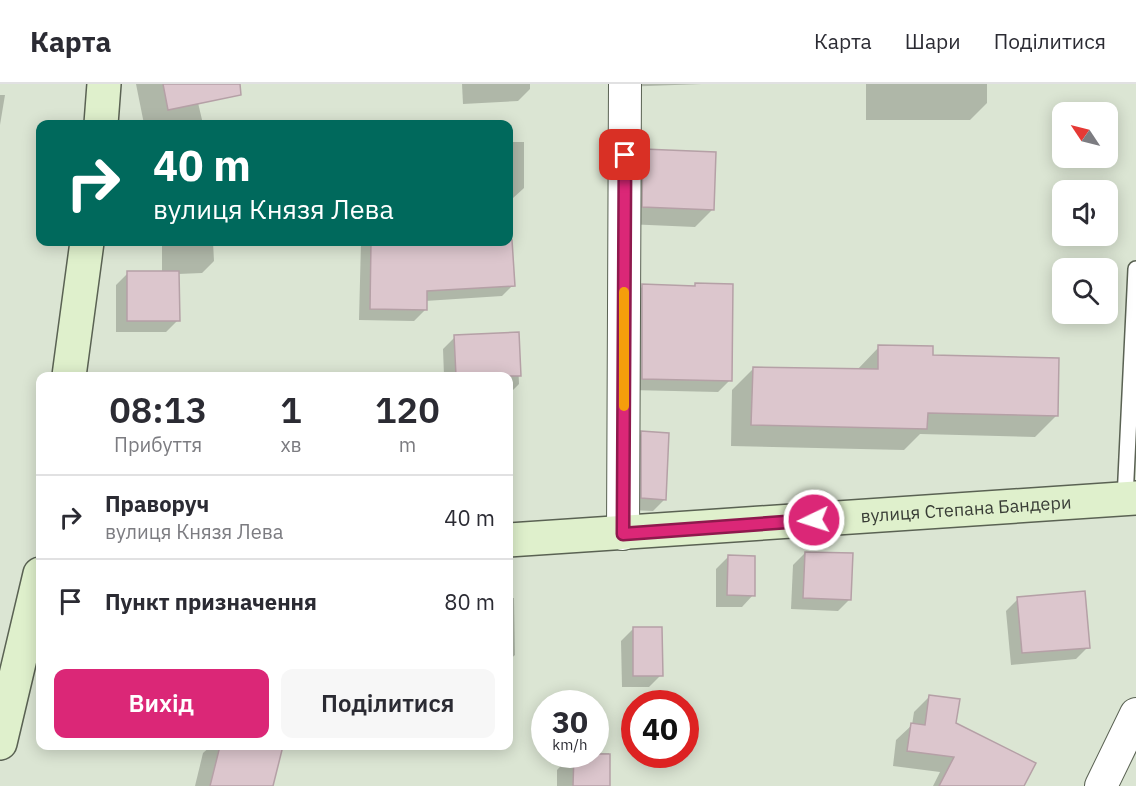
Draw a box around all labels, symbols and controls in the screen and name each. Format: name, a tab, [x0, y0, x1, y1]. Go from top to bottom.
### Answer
text: Карта	[30, 23, 111, 60]
text: Карта	[814, 27, 872, 55]
text: Шари	[905, 27, 961, 55]
text: Поділитися	[994, 27, 1106, 55]
north arrow	[1052, 102, 1118, 168]
map controls	[1052, 102, 1118, 324]
pin	[599, 129, 650, 180]
text: 40 m	[153, 138, 251, 193]
icon: arrive	[608, 138, 641, 171]
icon: right	[54, 144, 132, 222]
button: sound	[1052, 180, 1118, 246]
text: вулиця Князя Лева	[153, 191, 394, 226]
button: search	[1052, 258, 1118, 324]
text: 08:13	[109, 386, 207, 433]
text: 1	[280, 386, 302, 433]
text: 120	[375, 386, 440, 433]
text: Прибуття	[114, 431, 202, 458]
text: хв	[280, 431, 302, 458]
text: m	[399, 431, 416, 458]
position arrow	[782, 488, 846, 552]
text: Праворуч	[105, 489, 209, 518]
street label: вулиця Степана Бандери	[860, 490, 1072, 527]
icon: right	[54, 501, 87, 534]
text: 40 m	[444, 503, 495, 532]
text: вулиця Князя Лева	[105, 518, 283, 545]
icon: arrive	[54, 585, 87, 618]
text: Пункт призначення	[105, 587, 317, 616]
text: 80 m	[444, 587, 495, 616]
button: Вихід	[54, 669, 269, 738]
button: Поділитися	[281, 669, 495, 738]
speed limit sign: 40	[621, 690, 699, 768]
text: 30	[552, 702, 588, 741]
text: km/h	[552, 735, 588, 754]

